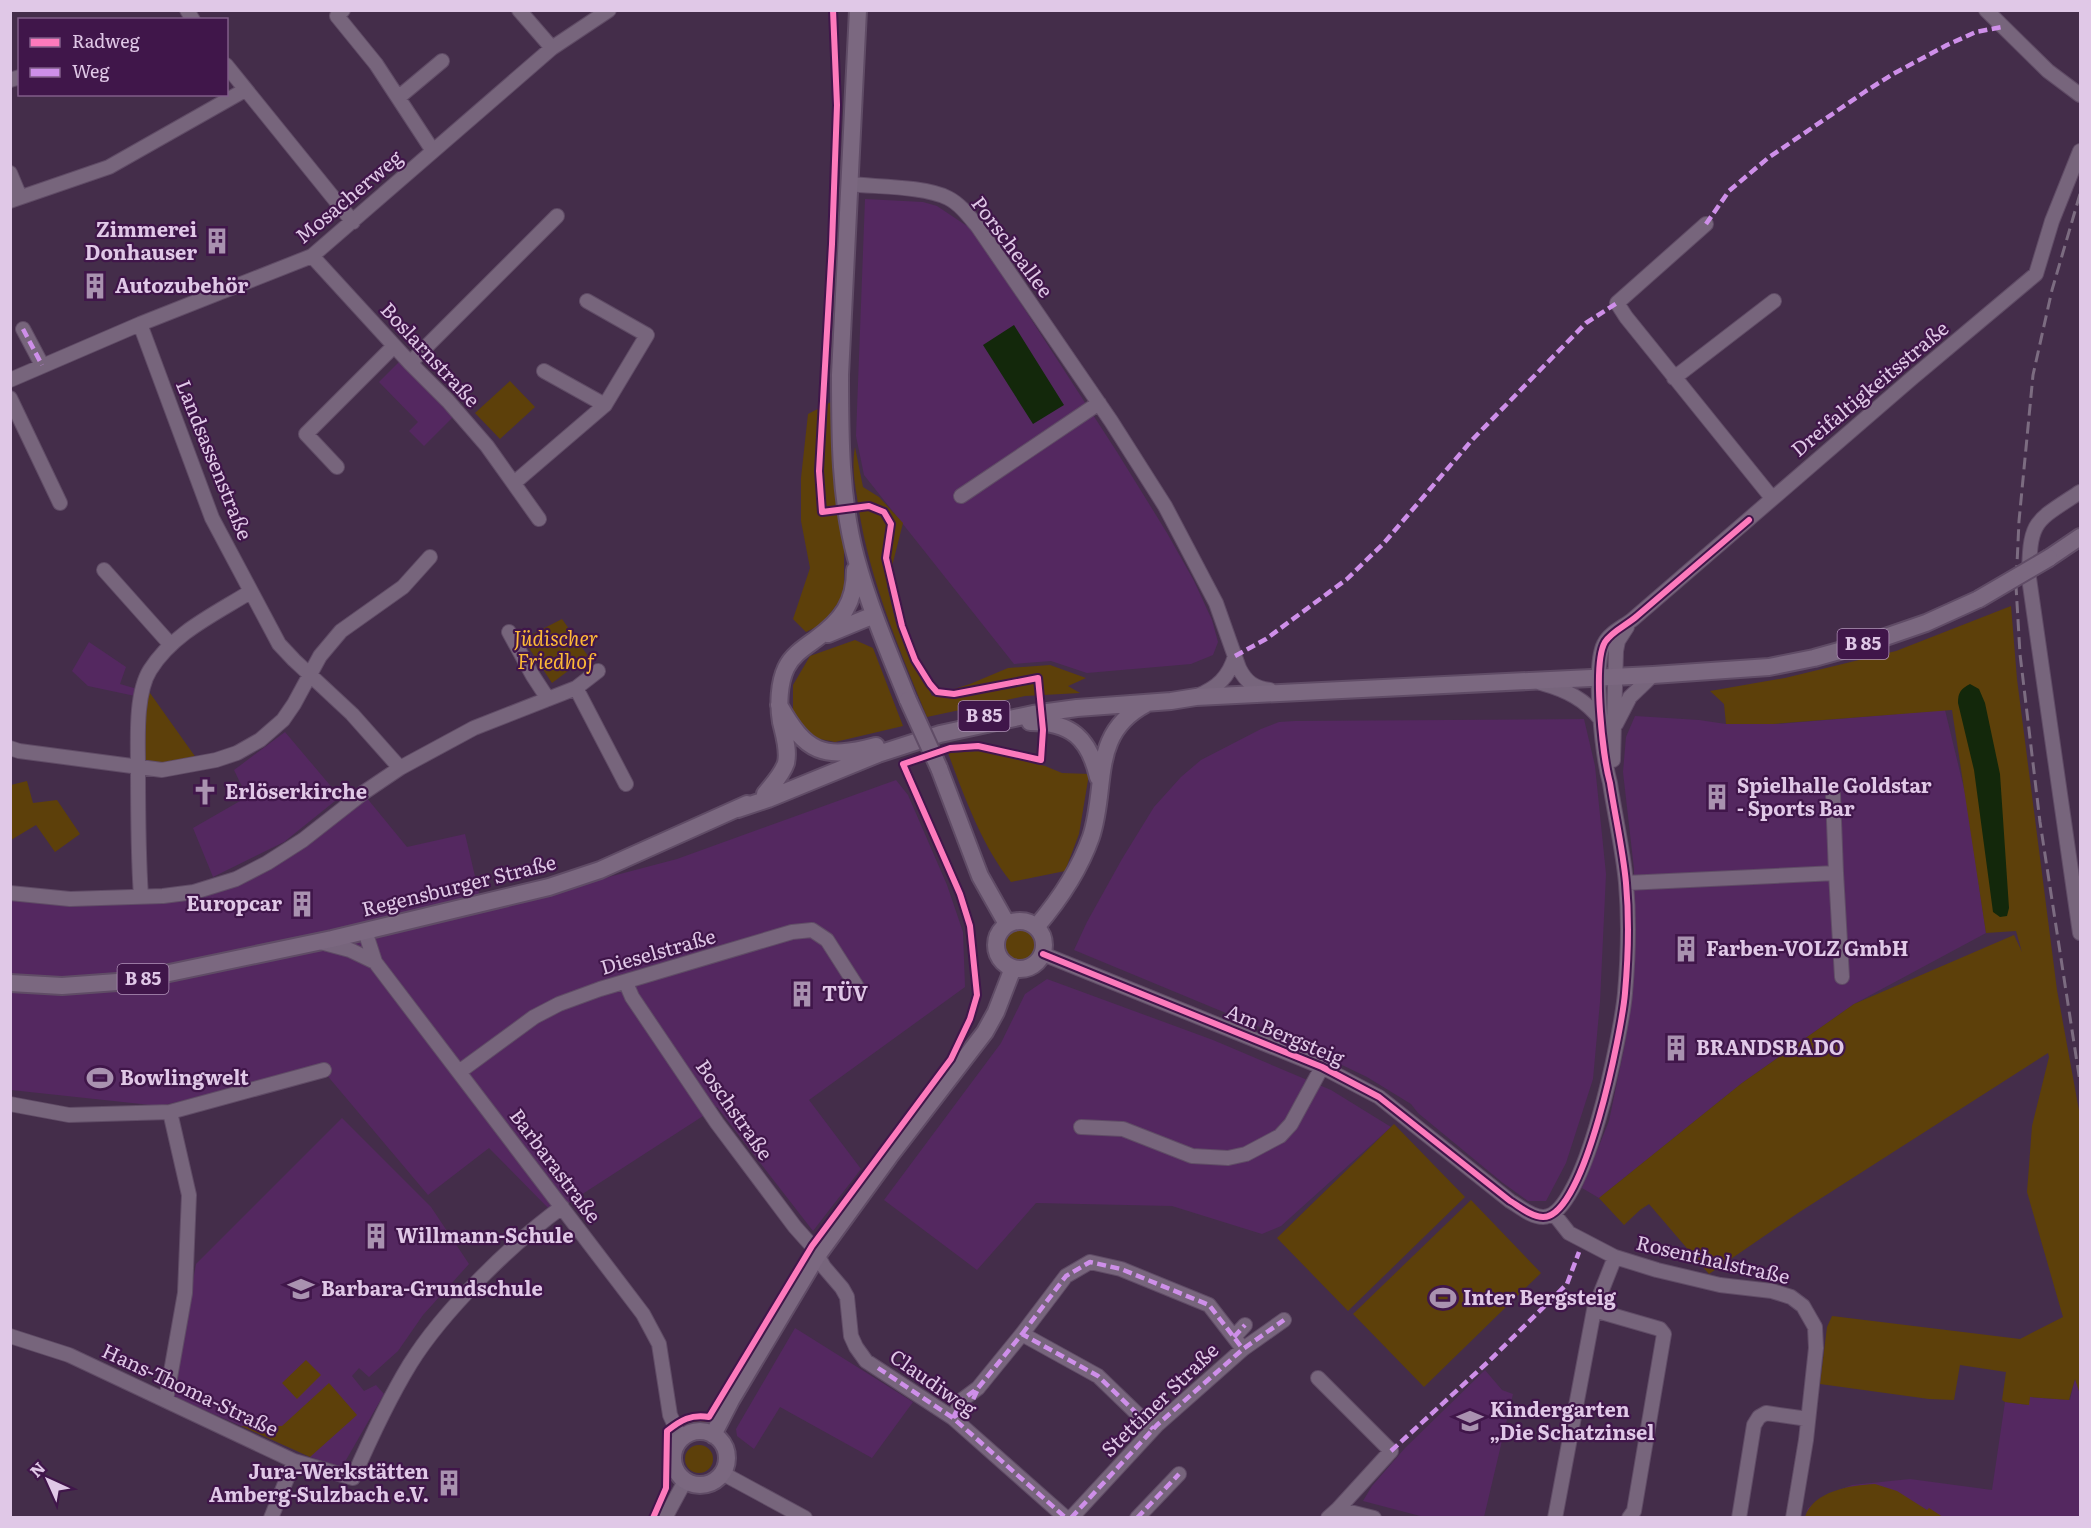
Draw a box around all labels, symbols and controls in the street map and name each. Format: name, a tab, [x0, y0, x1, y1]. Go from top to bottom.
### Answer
legend	[18, 18, 228, 96]
text: Radweg	[72, 27, 141, 54]
text: Weg	[72, 57, 110, 84]
street label: Mosacherweg	[288, 141, 408, 249]
street label: Porscheallee	[965, 189, 1062, 303]
place label: Zimmerei Donhauser	[85, 213, 197, 266]
building icon: Zimmerei Donhauser	[202, 226, 232, 256]
place label: Autozubehör	[115, 269, 248, 299]
building icon: Autozubehör	[80, 271, 110, 301]
street label: Boslarnstraße	[375, 294, 488, 413]
street label: Dreifaltigkeitsstraße	[1783, 312, 1954, 463]
street label: Landsassenstraße	[170, 375, 262, 544]
park label: Jüdischer Friedhof	[514, 622, 598, 675]
road number: B 85	[1838, 629, 1888, 659]
road number: B 85	[958, 701, 1010, 731]
place label: Spielhalle Goldstar - Sports Bar	[1737, 769, 1932, 822]
place label: Erlöserkirche	[225, 775, 367, 805]
church icon: Erlöserkirche	[190, 777, 220, 807]
building icon: Spielhalle Goldstar - Sports Bar	[1702, 782, 1732, 812]
street label: Regensburger Straße	[358, 845, 559, 923]
place label: Europcar	[186, 887, 282, 917]
building icon: Europcar	[287, 889, 317, 919]
street label: Dieselstraße	[596, 919, 719, 981]
place label: Farben-VOLZ GmbH	[1706, 932, 1909, 962]
building icon: Farben-VOLZ GmbH	[1671, 934, 1701, 964]
road number: B 85	[118, 964, 168, 994]
place label: TÜV	[822, 977, 868, 1007]
building icon: TÜV	[787, 979, 817, 1009]
street label: Am Bergsteig	[1222, 995, 1351, 1072]
place label: BRANDSBADO	[1696, 1031, 1844, 1061]
building icon: BRANDSBADO	[1661, 1033, 1691, 1063]
street label: Boschstraße	[690, 1052, 782, 1165]
place label: Bowlingwelt	[120, 1061, 249, 1091]
sports icon: Bowlingwelt	[85, 1063, 115, 1093]
street label: Barbarastraße	[504, 1101, 610, 1228]
place label: Willmann-Schule	[396, 1219, 574, 1249]
building icon: Willmann-Schule	[361, 1221, 391, 1251]
street label: Rosenthalstraße	[1634, 1226, 1793, 1290]
place label: Barbara-Grundschule	[321, 1272, 543, 1302]
school or university icon: Barbara-Grundschule	[286, 1274, 316, 1304]
place label: Inter Bergsteig	[1463, 1281, 1617, 1311]
sports icon: Inter Bergsteig	[1428, 1283, 1458, 1313]
street label: Hans-Thoma-Straße	[98, 1334, 284, 1442]
street label: Stettiner Straße	[1093, 1335, 1224, 1462]
street label: Claudiweg	[884, 1340, 985, 1423]
place label: Kindergarten „Die Schatzinsel	[1490, 1393, 1654, 1446]
school or university icon: Kindergarten „Die Schatzinsel	[1455, 1406, 1485, 1436]
north arrow	[18, 1450, 78, 1510]
text: N	[23, 1455, 50, 1482]
place label: Jura-Werkstätten Amberg-Sulzbach e.V.	[209, 1455, 429, 1508]
building icon: Jura-Werkstätten Amberg-Sulzbach e.V.	[434, 1468, 464, 1498]

